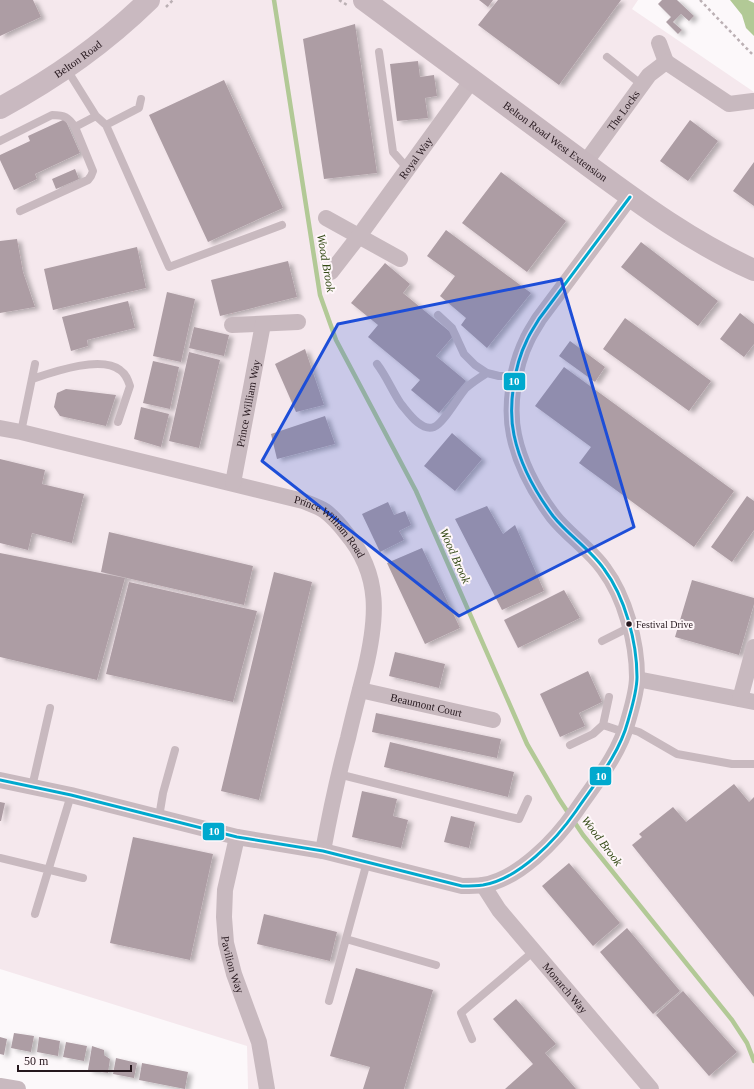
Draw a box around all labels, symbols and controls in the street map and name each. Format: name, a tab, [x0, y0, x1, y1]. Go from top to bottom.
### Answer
street label: Belton Road	[52, 38, 104, 80]
street label: The Locks	[605, 88, 642, 133]
street label: Belton Road West Extension	[501, 99, 610, 184]
street label: Royal Way	[396, 134, 435, 181]
water label: Wood Brook	[314, 233, 338, 294]
street label: Prince William Way	[234, 358, 262, 448]
line badge: 10	[503, 372, 526, 391]
text: 10	[509, 375, 520, 387]
street label: Prince William Road	[293, 493, 368, 560]
water label: Wood Brook	[437, 526, 474, 586]
marker: Festival Drive	[624, 619, 634, 629]
place label: Festival Drive	[636, 619, 693, 630]
street label: Beaumont Court	[389, 691, 463, 719]
line badge: 10	[589, 766, 612, 786]
text: 10	[596, 770, 607, 782]
water label: Wood Brook	[579, 813, 626, 869]
line badge: 10	[202, 822, 225, 841]
text: 10	[209, 825, 220, 837]
street label: Pavilion Way	[219, 936, 247, 995]
street label: Monarch Way	[541, 960, 590, 1016]
scale bar	[18, 1047, 131, 1073]
text: 50 m	[24, 1054, 49, 1068]

